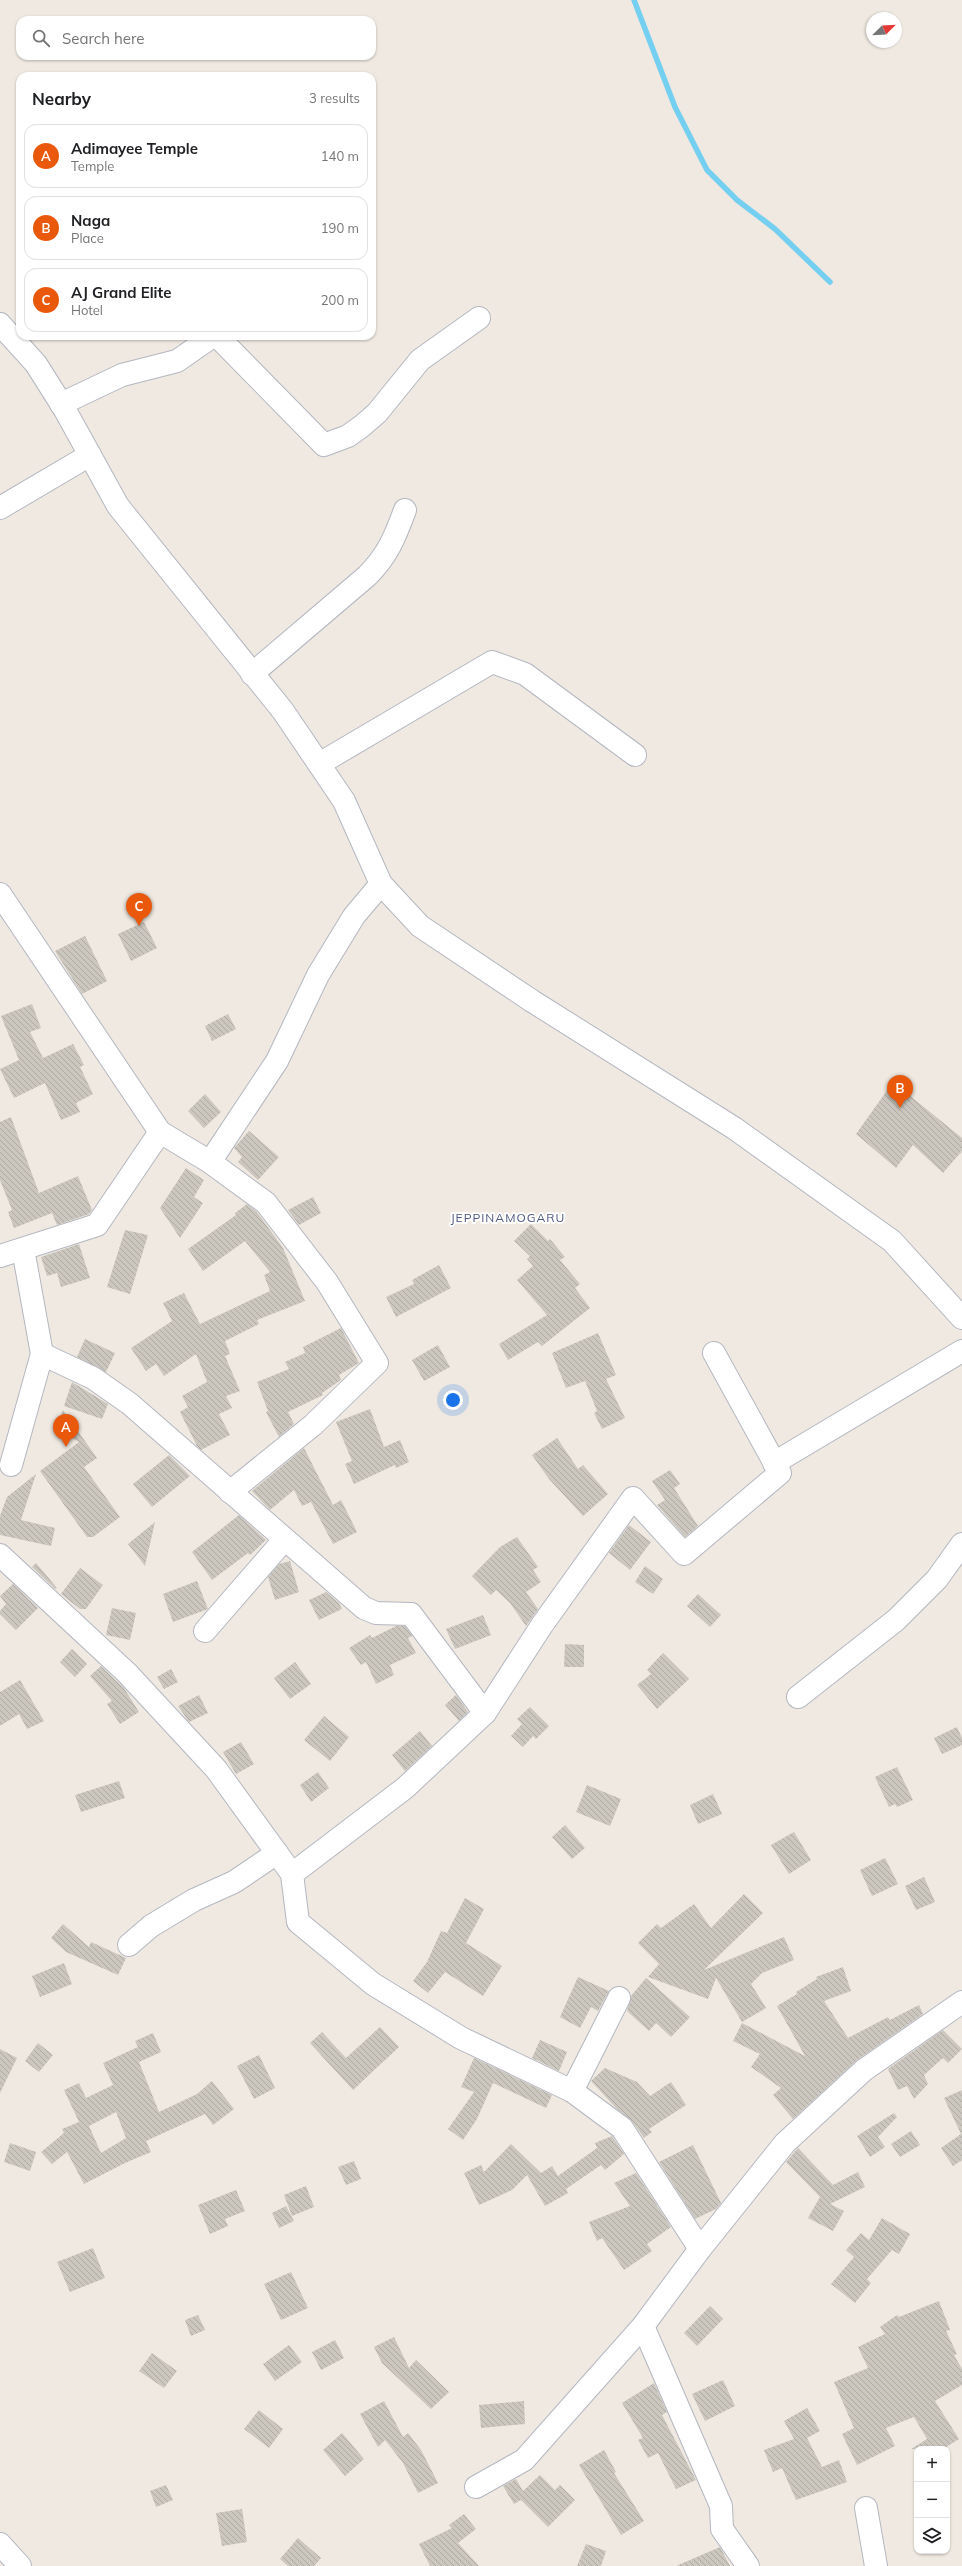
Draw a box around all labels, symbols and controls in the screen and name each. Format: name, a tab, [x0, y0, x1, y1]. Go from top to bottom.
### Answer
north arrow	[866, 12, 902, 48]
search box	[16, 16, 376, 60]
icon: search	[30, 27, 52, 49]
text: Search here	[62, 29, 144, 48]
text: Nearby	[32, 88, 91, 109]
text: 3 results	[309, 90, 360, 106]
text: Adimayee Temple	[71, 139, 198, 158]
text: A	[41, 148, 51, 164]
text: 140 m	[321, 148, 359, 164]
text: Temple	[71, 158, 114, 174]
text: Naga	[71, 211, 110, 230]
text: B	[42, 220, 50, 236]
text: 190 m	[321, 220, 359, 236]
text: Place	[71, 230, 104, 246]
text: AJ Grand Elite	[71, 283, 171, 302]
text: C	[42, 292, 50, 308]
text: 200 m	[321, 292, 359, 308]
text: Hotel	[71, 302, 103, 318]
pin: C	[126, 893, 152, 926]
pin: B	[887, 1075, 913, 1108]
district label: JEPPINAMOGARU	[451, 1210, 565, 1225]
your location	[443, 1390, 463, 1410]
pin: A	[53, 1414, 79, 1447]
map controls	[914, 2446, 950, 2554]
button: +	[914, 2446, 950, 2482]
button: −	[914, 2482, 950, 2518]
button: layers	[914, 2518, 950, 2554]

